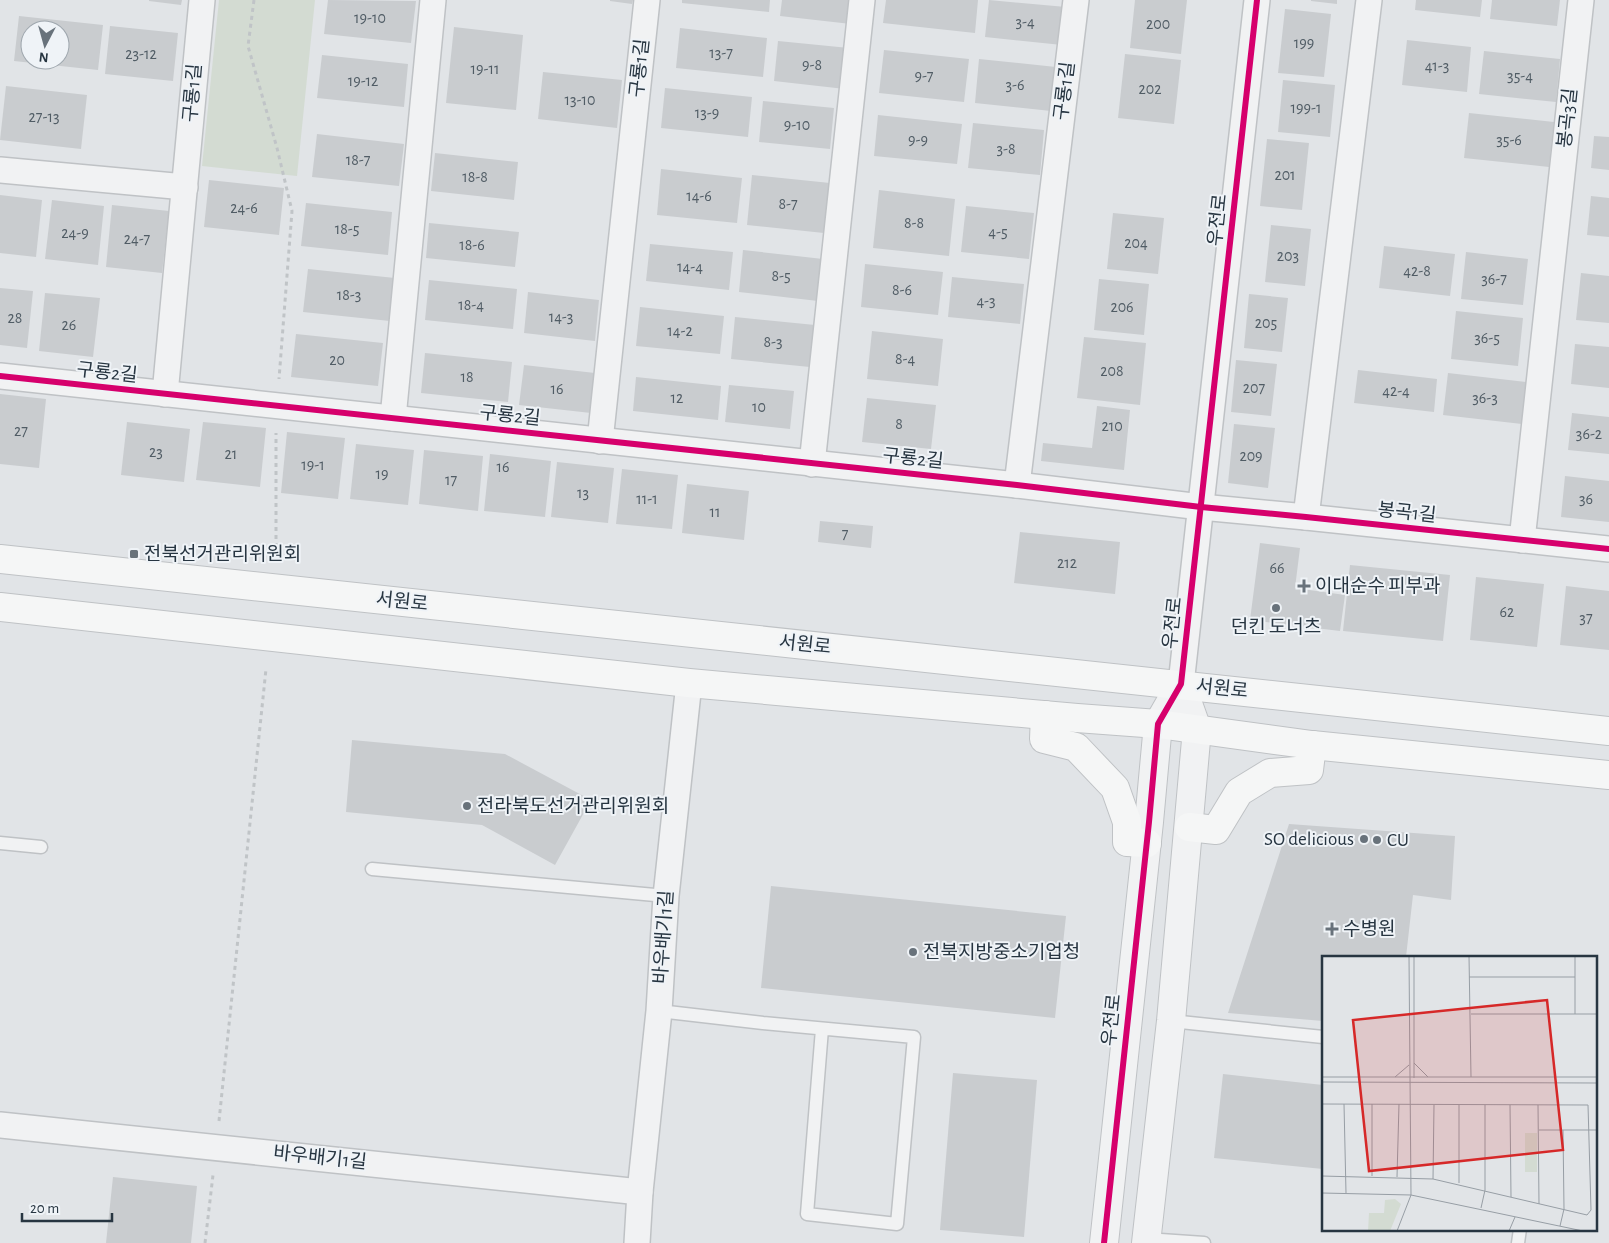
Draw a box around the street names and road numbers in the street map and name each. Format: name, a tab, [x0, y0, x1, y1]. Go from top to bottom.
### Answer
street label: 구룡1길	[626, 38, 653, 98]
street label: 구룡1길	[1051, 60, 1078, 121]
street label: 구룡1길	[180, 63, 205, 123]
street label: 봉곡3길	[1554, 87, 1581, 149]
street label: 우전로	[1205, 193, 1230, 247]
street label: 구룡2길	[76, 359, 138, 386]
street label: 구룡2길	[479, 402, 541, 429]
street label: 구룡2길	[882, 445, 944, 472]
street label: 봉곡1길	[1377, 499, 1437, 526]
street label: 서원로	[375, 589, 429, 614]
street label: 우전로	[1160, 596, 1185, 650]
street label: 서원로	[778, 632, 832, 657]
street label: 서원로	[1195, 676, 1249, 701]
street label: 바우배기1길	[650, 889, 677, 985]
street label: 우전로	[1099, 993, 1124, 1047]
street label: 바우배기1길	[272, 1143, 368, 1172]

